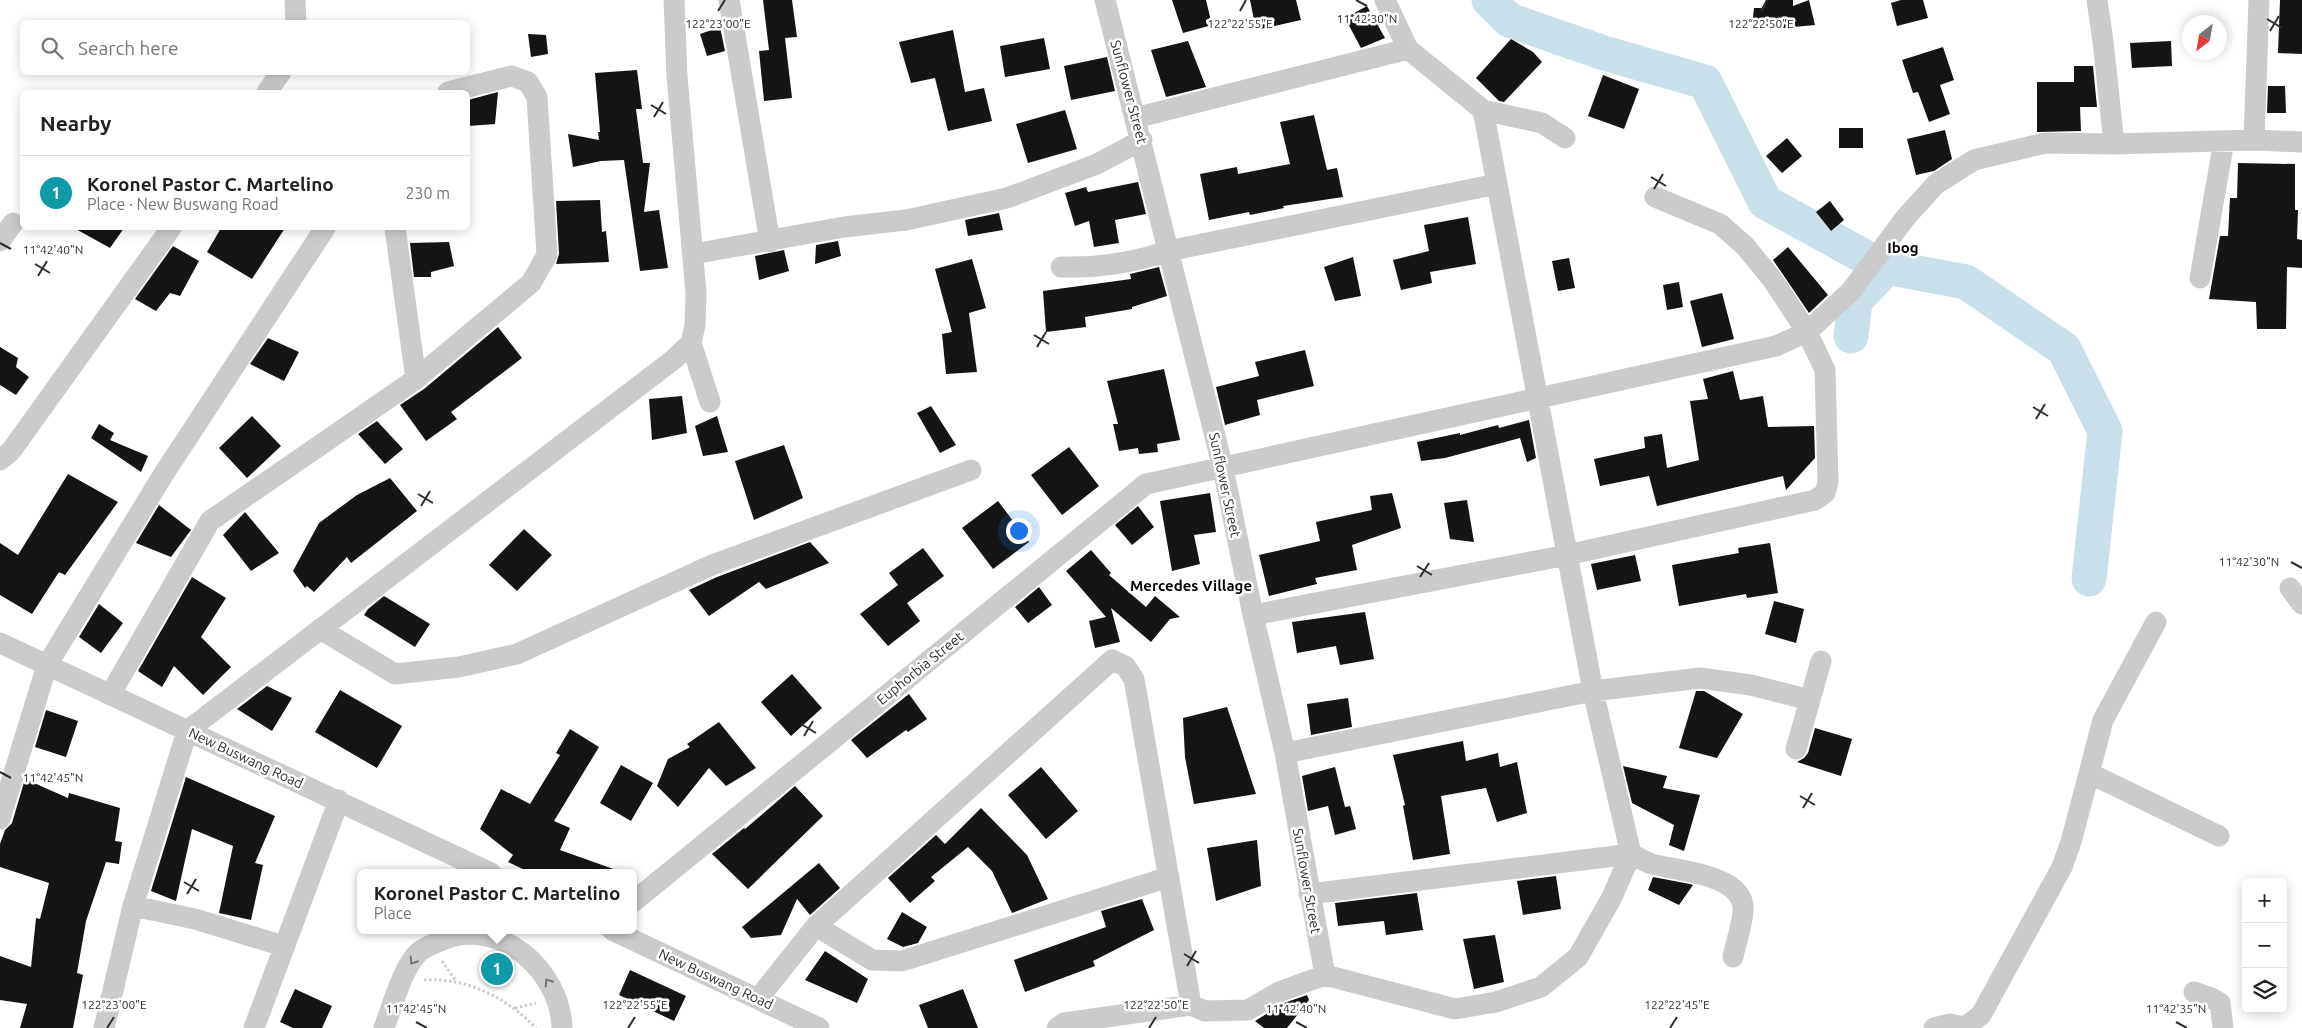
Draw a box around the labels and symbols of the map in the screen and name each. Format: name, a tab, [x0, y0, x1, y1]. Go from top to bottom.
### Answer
text: 11°42'30"N	[1337, 12, 1397, 25]
north arrow	[2182, 15, 2227, 60]
text: 122°23'00"E	[685, 17, 751, 30]
text: 122°22'55"E	[1207, 17, 1273, 30]
text: 122°22'50"E	[1728, 17, 1794, 30]
street label: Sunflower Street	[1107, 38, 1151, 146]
district label: Ibog	[1887, 239, 1919, 256]
text: 11°42'40"N	[23, 243, 83, 256]
street label: Sunflower Street	[1206, 431, 1244, 539]
your location	[1006, 518, 1032, 544]
text: 11°42'30"N	[2219, 555, 2279, 568]
district label: Mercedes Village	[1130, 577, 1252, 594]
street label: Euphorbia Street	[874, 628, 967, 708]
street label: New Buswang Road	[186, 724, 306, 792]
text: 11°42'45"N	[23, 771, 83, 784]
street label: Sunflower Street	[1290, 827, 1324, 935]
street label: New Buswang Road	[656, 945, 776, 1013]
pin: 1	[481, 950, 513, 988]
one-way arrow	[410, 956, 420, 965]
one-way arrow	[545, 979, 554, 988]
text: 122°23'00"E	[81, 998, 147, 1011]
text: 122°22'55"E	[602, 998, 668, 1011]
text: 122°22'50"E	[1123, 998, 1189, 1011]
text: 122°22'45"E	[1644, 998, 1710, 1011]
text: 11°42'45"N	[386, 1002, 446, 1015]
text: 11°42'40"N	[1266, 1002, 1326, 1015]
text: 11°42'35"N	[2146, 1002, 2206, 1015]

